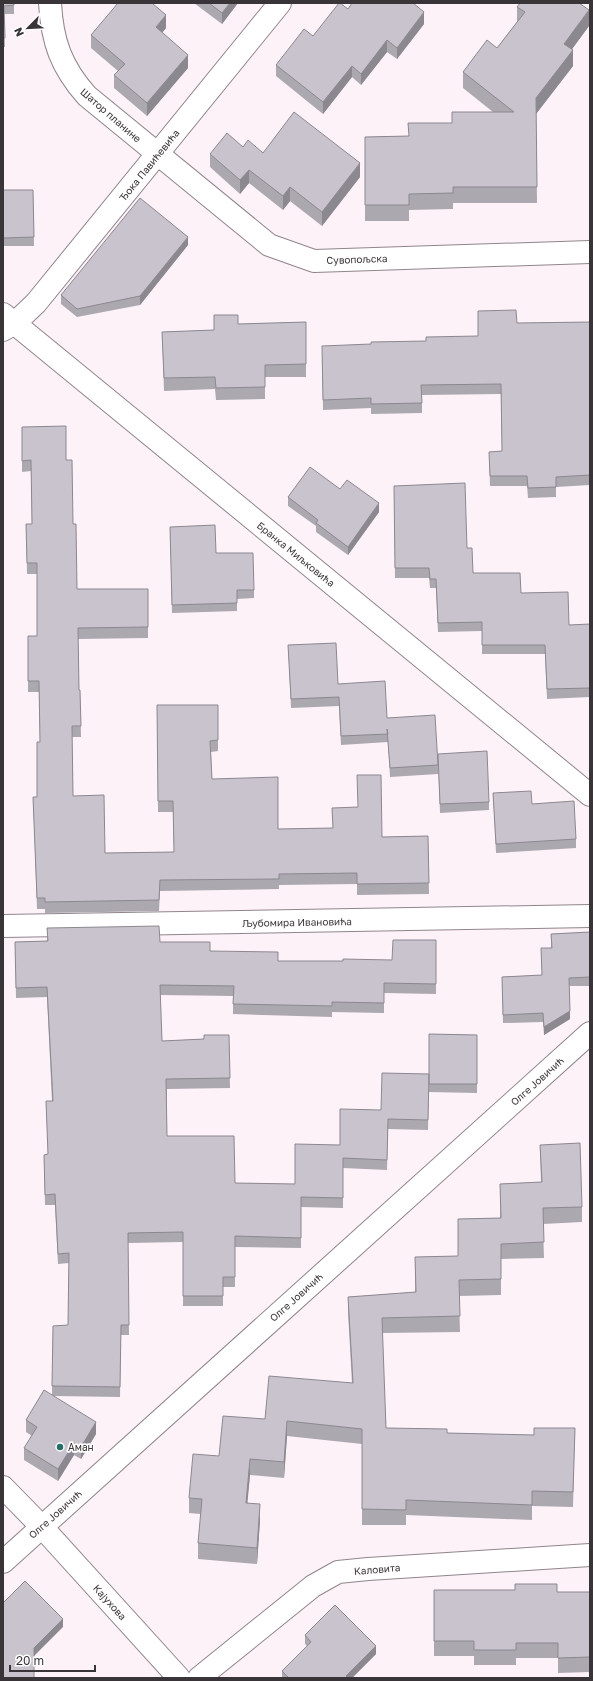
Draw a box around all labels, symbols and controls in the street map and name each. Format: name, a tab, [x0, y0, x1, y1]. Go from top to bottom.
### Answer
north arrow	[8, 8, 48, 48]
text: N	[11, 26, 26, 39]
street label: Шатор планине	[78, 85, 144, 145]
street label: Ђока Павићевића	[116, 127, 182, 203]
street label: Сувопољска	[326, 252, 388, 266]
street label: Бранка Миљковића	[255, 519, 337, 589]
street label: Љубомира Ивановића	[242, 915, 352, 929]
street label: Олге Јовичић	[508, 1054, 566, 1108]
street label: Олге Јовичић	[267, 1270, 325, 1324]
place label: Аман	[68, 1441, 94, 1453]
marker: Аман	[55, 1442, 65, 1452]
street label: Олге Јовичић	[26, 1487, 84, 1541]
street label: Каловита	[353, 1561, 401, 1577]
street label: Кајухова	[91, 1582, 129, 1622]
scale bar	[10, 1647, 95, 1673]
text: 20 m	[16, 1653, 44, 1668]

